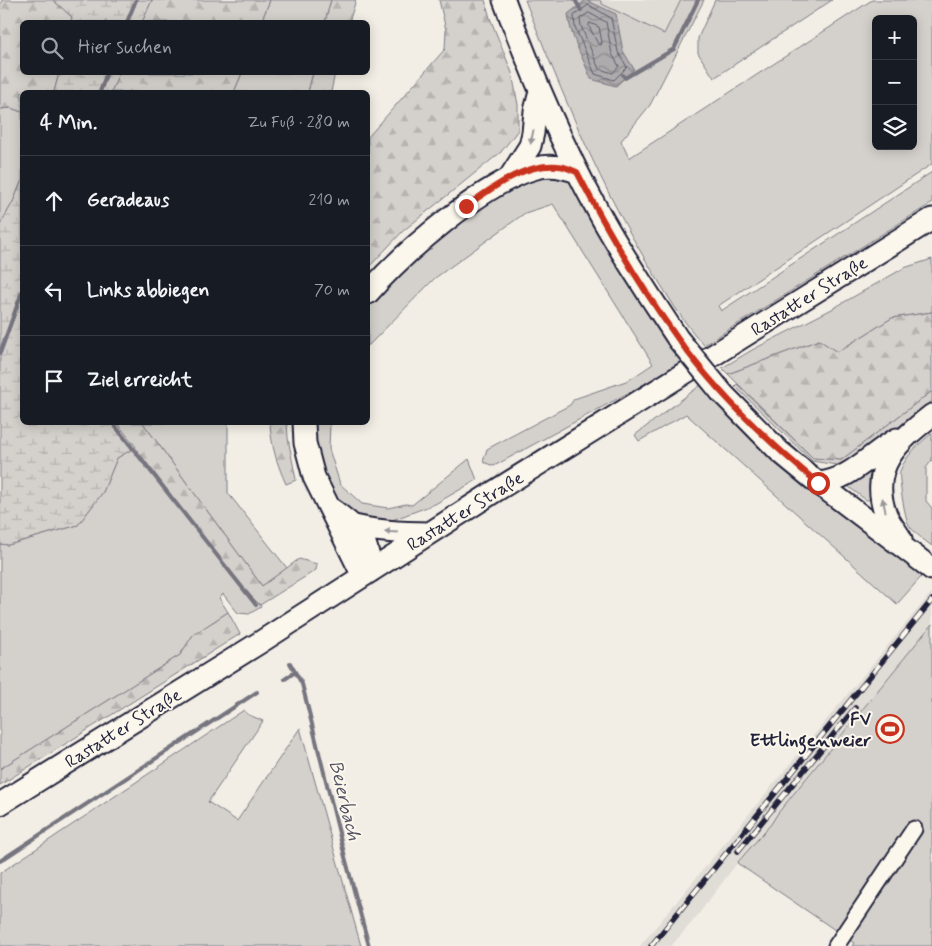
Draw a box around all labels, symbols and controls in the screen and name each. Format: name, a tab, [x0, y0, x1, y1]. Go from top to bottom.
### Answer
map controls	[872, 15, 917, 150]
button: +	[872, 15, 917, 60]
search box	[20, 20, 370, 75]
icon: search	[38, 34, 66, 62]
text: Hier suchen	[78, 35, 172, 60]
button: −	[872, 60, 917, 105]
button: layers	[872, 105, 917, 150]
text: 4 Min.	[40, 109, 97, 137]
text: Zu Fuß · 280 m	[247, 112, 350, 133]
one-way arrow	[528, 130, 536, 145]
icon: ahead	[40, 187, 68, 215]
text: Geradeaus	[87, 188, 169, 213]
text: 210 m	[309, 190, 350, 211]
route end	[455, 195, 478, 218]
street label: Rastatter Straße	[747, 251, 873, 342]
icon: left	[40, 277, 68, 305]
text: Links abbiegen	[87, 278, 209, 303]
text: 70 m	[314, 280, 350, 301]
icon: arrive	[40, 367, 68, 395]
text: Ziel erreicht	[87, 368, 192, 393]
street label: Rastatter Straße	[403, 466, 529, 557]
route start	[807, 472, 830, 495]
one-way arrow	[880, 498, 888, 513]
one-way arrow	[383, 528, 399, 536]
street label: Rastatter Straße	[61, 683, 187, 774]
place label: FV Ettlingenweier	[750, 708, 872, 755]
sports icon: FV Ettlingenweier	[875, 714, 905, 744]
water label: Beierbach	[323, 758, 367, 843]

